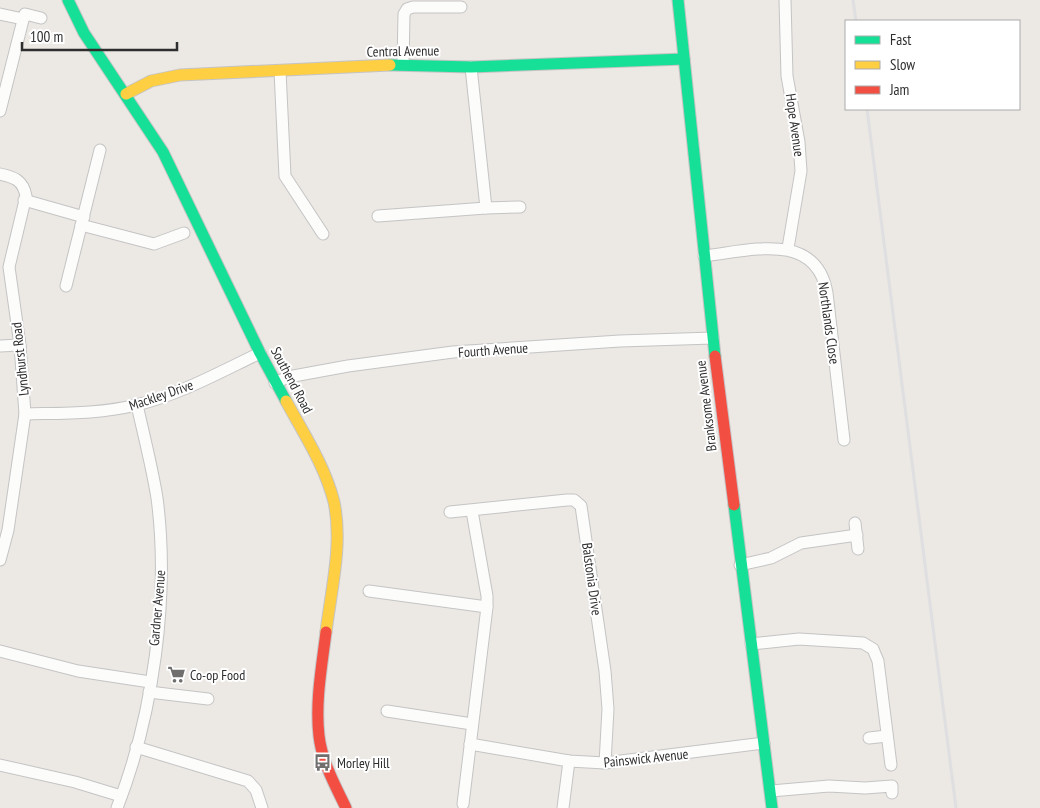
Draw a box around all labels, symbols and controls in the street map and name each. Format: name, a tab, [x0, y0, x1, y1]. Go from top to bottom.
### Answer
scale bar	[22, 20, 178, 52]
legend	[845, 20, 1020, 110]
text: 100 m	[30, 27, 63, 46]
text: Fast	[890, 30, 911, 49]
street label: Central Avenue	[367, 41, 440, 61]
text: Slow	[890, 55, 915, 74]
text: Jam	[889, 80, 909, 99]
street label: Hope Avenue	[782, 92, 808, 158]
street label: Northlands Close	[814, 281, 844, 365]
street label: Lyndhurst Road	[7, 321, 33, 397]
street label: Fourth Avenue	[457, 339, 529, 361]
street label: Southend Road	[267, 344, 317, 416]
street label: Branksome Avenue	[691, 359, 720, 452]
street label: Mackley Drive	[126, 376, 196, 414]
street label: Balstonia Drive	[578, 542, 606, 617]
street label: Gardner Avenue	[145, 569, 169, 647]
supermarket icon: Co-op Food	[166, 665, 186, 685]
place label: Co-op Food	[190, 666, 245, 684]
street label: Painswick Avenue	[603, 745, 689, 771]
bus stop icon: Morley Hill	[313, 753, 333, 773]
place label: Morley Hill	[337, 754, 390, 772]

